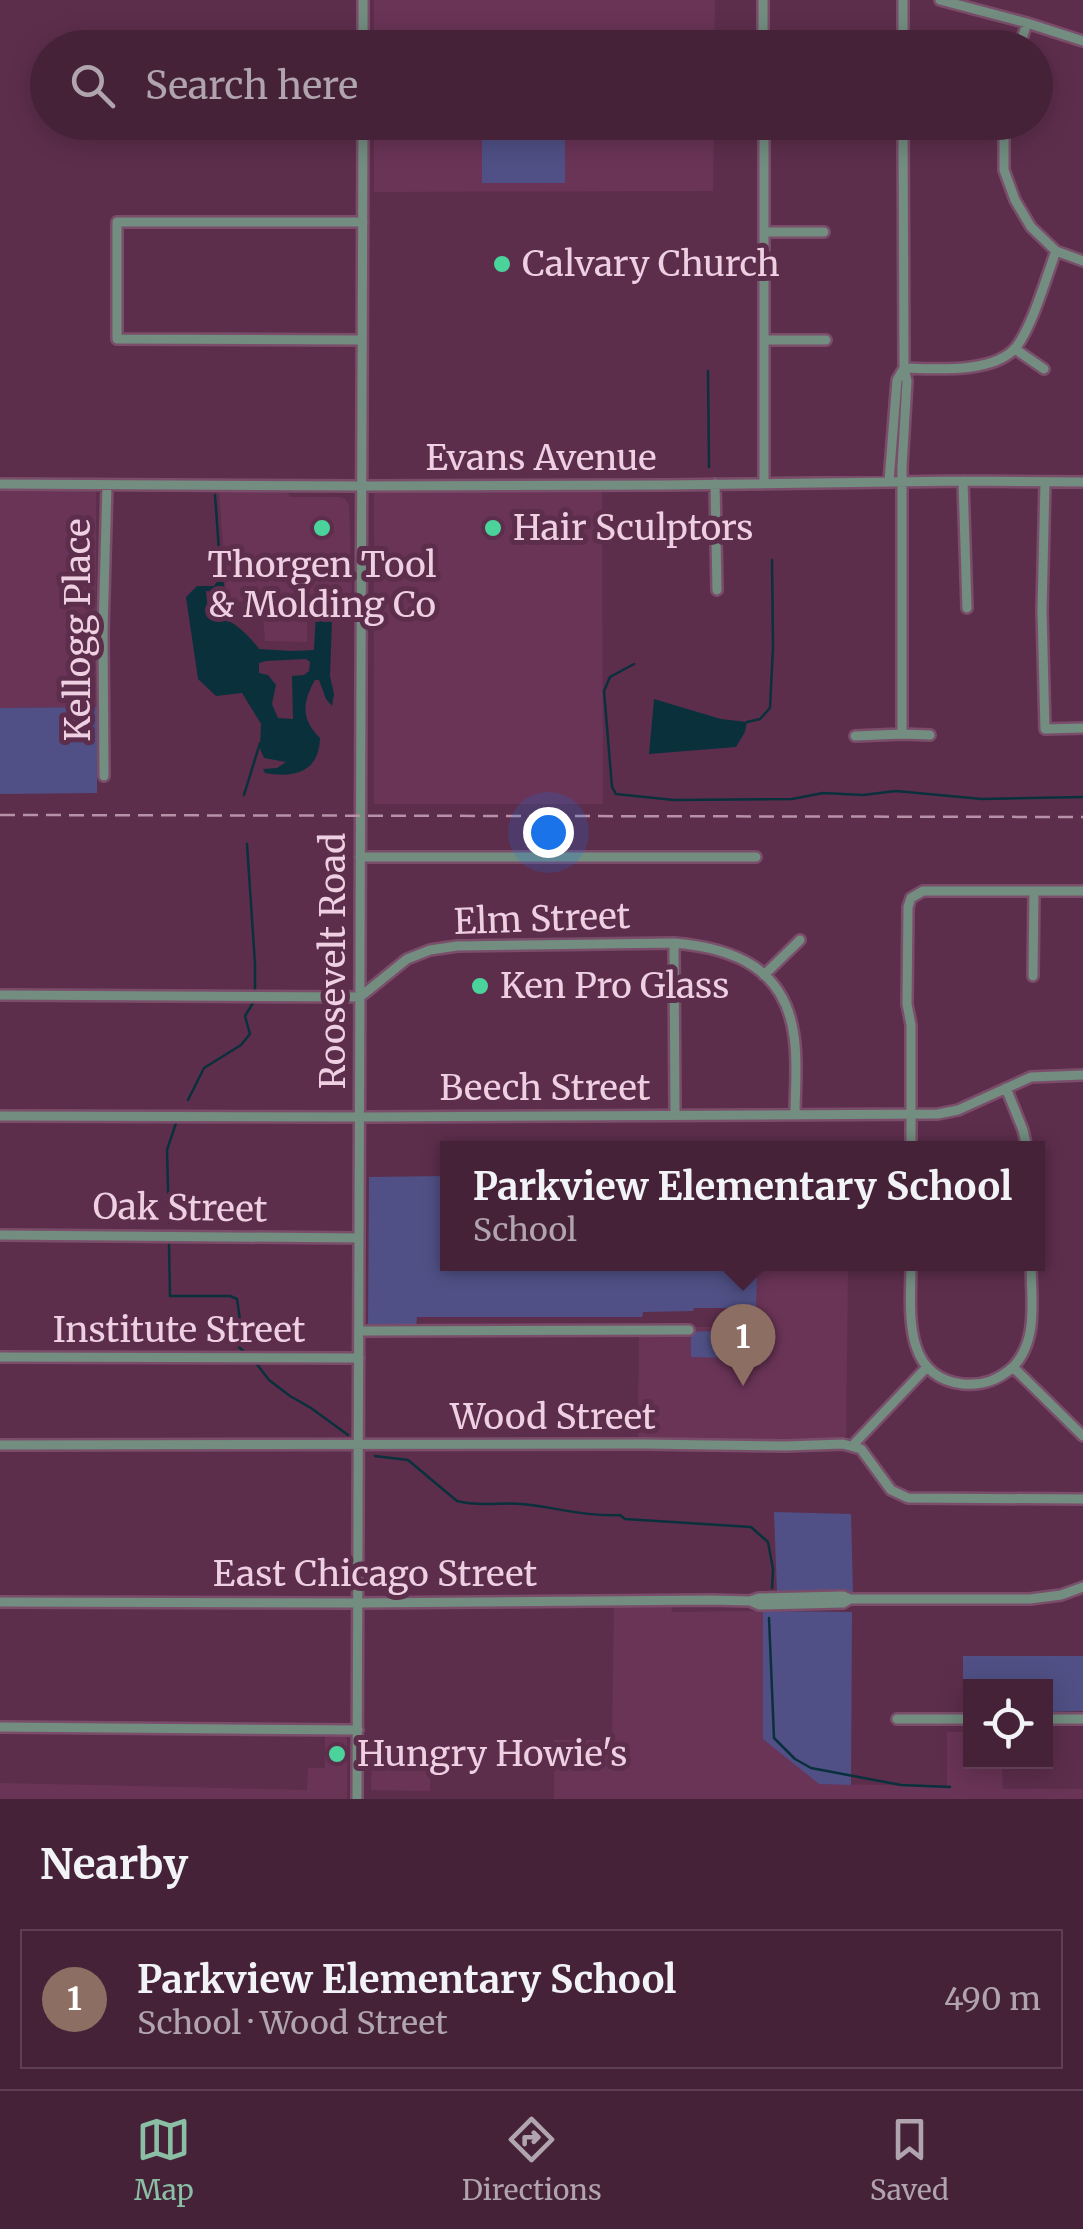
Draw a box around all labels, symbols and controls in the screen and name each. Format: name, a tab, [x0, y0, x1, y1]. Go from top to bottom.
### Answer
search box	[30, 30, 1053, 140]
icon: search	[65, 58, 120, 113]
text: Search here	[145, 62, 358, 109]
place label: Calvary Church	[522, 242, 780, 286]
marker: Calvary Church	[491, 253, 513, 275]
street label: Evans Avenue	[425, 436, 657, 480]
place label: Hair Sculptors	[513, 506, 754, 550]
marker: Thorgen Tool & Molding Co	[311, 517, 333, 539]
marker: Hair Sculptors	[482, 517, 504, 539]
street label: Kellogg Place	[56, 518, 100, 742]
place label: Thorgen Tool & Molding Co	[208, 543, 437, 627]
your location	[523, 807, 574, 858]
street label: Roosevelt Road	[311, 833, 355, 1089]
street label: Elm Street	[453, 894, 631, 944]
place label: Ken Pro Glass	[500, 964, 729, 1008]
marker: Ken Pro Glass	[469, 975, 491, 997]
street label: Beech Street	[440, 1066, 651, 1110]
popup	[440, 1141, 1045, 1271]
text: Parkview Elementary School	[473, 1163, 1012, 1210]
street label: Oak Street	[92, 1184, 268, 1232]
text: School	[473, 1210, 577, 1250]
pin: 1	[710, 1304, 776, 1386]
street label: Institute Street	[53, 1308, 306, 1352]
street label: Wood Street	[449, 1395, 656, 1439]
street label: East Chicago Street	[213, 1552, 538, 1596]
map controls	[963, 1679, 1053, 1769]
button: locate	[963, 1679, 1053, 1769]
place label: Hungry Howie's	[357, 1732, 627, 1776]
marker: Hungry Howie's	[326, 1743, 348, 1765]
text: Nearby	[40, 1838, 188, 1890]
text: Parkview Elementary School	[137, 1956, 676, 2003]
text: 1	[67, 1979, 82, 2019]
text: 490 m	[944, 1979, 1041, 2019]
text: School · Wood Street	[137, 2003, 448, 2043]
tab: Map	[134, 2112, 194, 2208]
tab: Directions	[462, 2112, 602, 2208]
tab: Saved	[870, 2112, 949, 2208]

